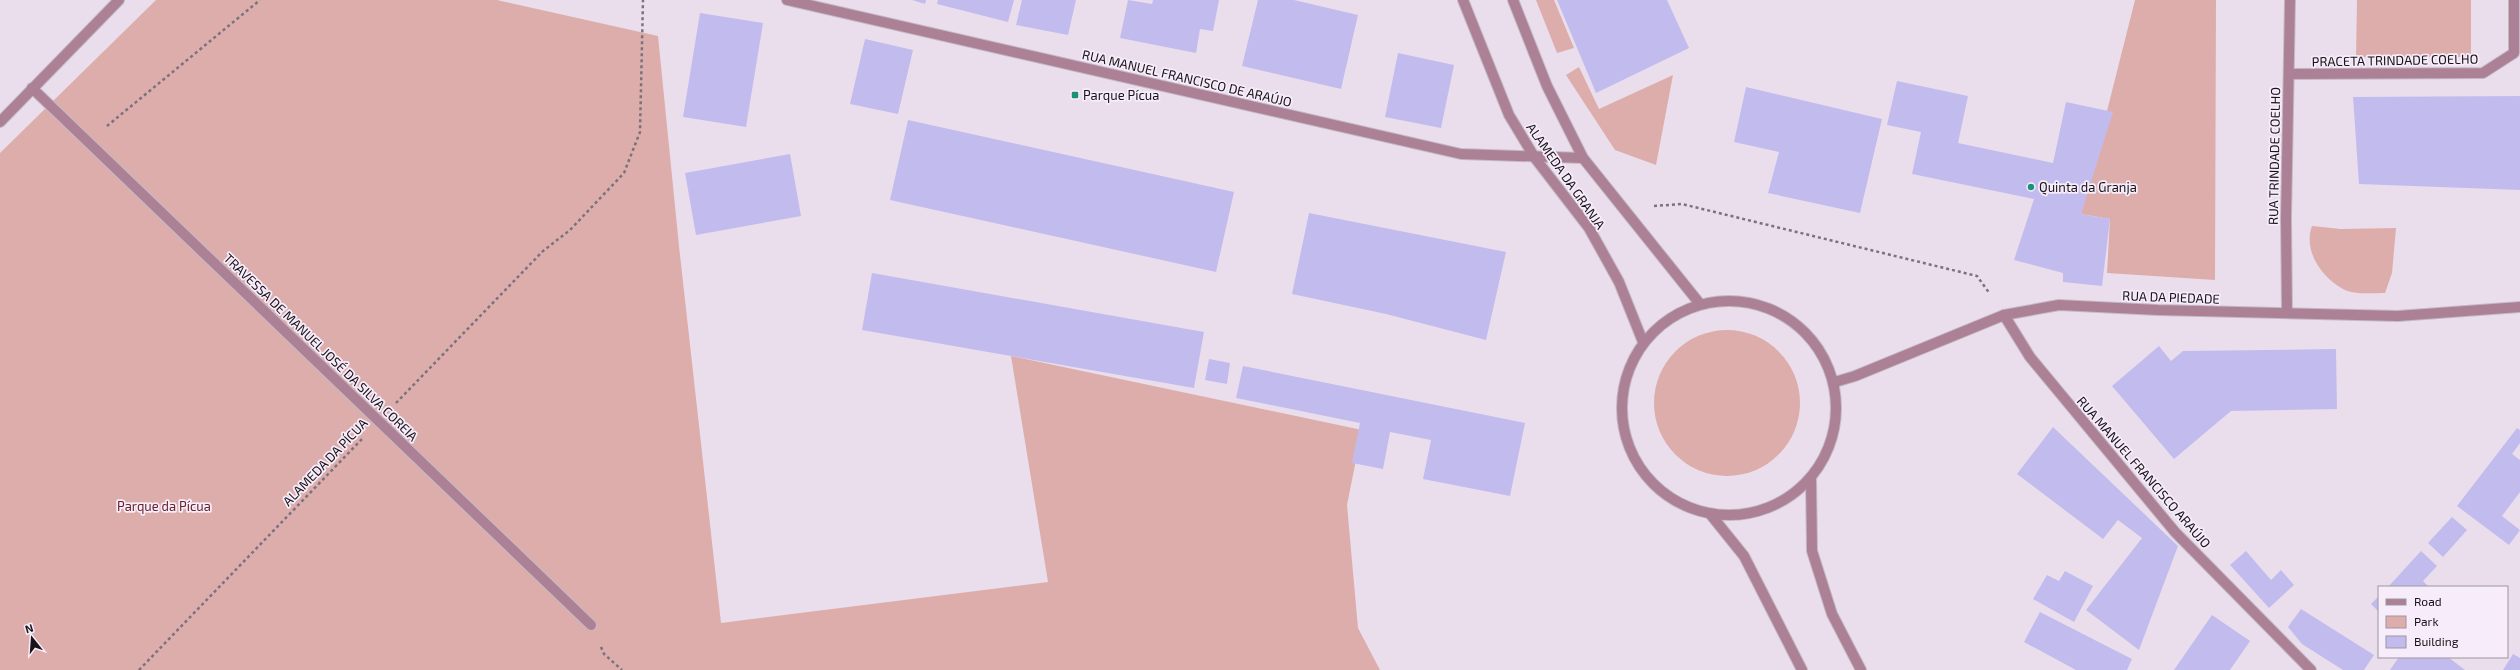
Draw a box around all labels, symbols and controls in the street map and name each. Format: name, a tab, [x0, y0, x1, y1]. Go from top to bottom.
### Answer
street label: RUA MANUEL FRANCISCO DE ARAÚJO	[1081, 45, 1294, 110]
street label: PRACETA TRINDADE COELHO	[2312, 51, 2478, 69]
place label: Parque Pícua	[1083, 87, 1159, 103]
street label: RUA TRINDADE COELHO	[2265, 87, 2283, 225]
marker: Parque Pícua	[1070, 90, 1080, 100]
street label: ALAMEDA DA GRANJA	[1523, 120, 1609, 232]
place label: Quinta da Granja	[2039, 179, 2137, 195]
marker: Quinta da Granja	[2026, 182, 2036, 192]
street label: TRAVESSA DE MANUEL JOSÉ DA SILVA COREIA	[221, 249, 422, 444]
street label: RUA DA PIEDADE	[2122, 287, 2220, 307]
street label: RUA MANUEL FRANCISCO ARAÚJO	[2074, 392, 2215, 551]
street label: ALAMEDA DA PÍCUA	[279, 414, 371, 509]
park label: Parque da Pícua	[117, 498, 211, 514]
legend	[2378, 586, 2508, 658]
text: Road	[2414, 594, 2442, 608]
text: Park	[2414, 614, 2439, 628]
north arrow	[12, 618, 52, 658]
text: N	[23, 621, 35, 635]
text: Building	[2414, 634, 2459, 648]

